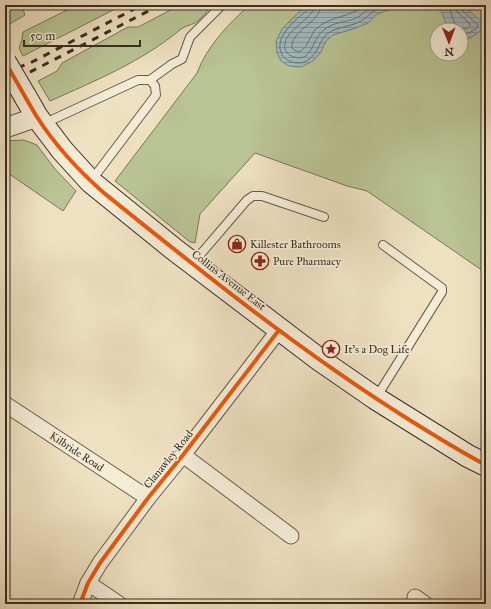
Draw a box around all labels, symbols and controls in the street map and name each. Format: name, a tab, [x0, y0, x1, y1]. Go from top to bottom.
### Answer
scale bar	[24, 22, 140, 48]
north arrow	[429, 22, 469, 62]
text: 50 m	[30, 29, 55, 43]
text: N	[444, 45, 454, 58]
shop icon: Killester Bathrooms	[227, 234, 247, 254]
place label: Killester Bathrooms	[250, 238, 341, 251]
street label: Collins Avenue East	[189, 247, 268, 313]
pharmacy icon: Pure Pharmacy	[250, 251, 270, 271]
place label: Pure Pharmacy	[273, 255, 342, 268]
place icon: It’s a Dog Life	[321, 339, 341, 359]
place label: It’s a Dog Life	[344, 343, 410, 356]
street label: Clanawley Road	[141, 427, 196, 491]
street label: Kilbride Road	[47, 429, 107, 474]

